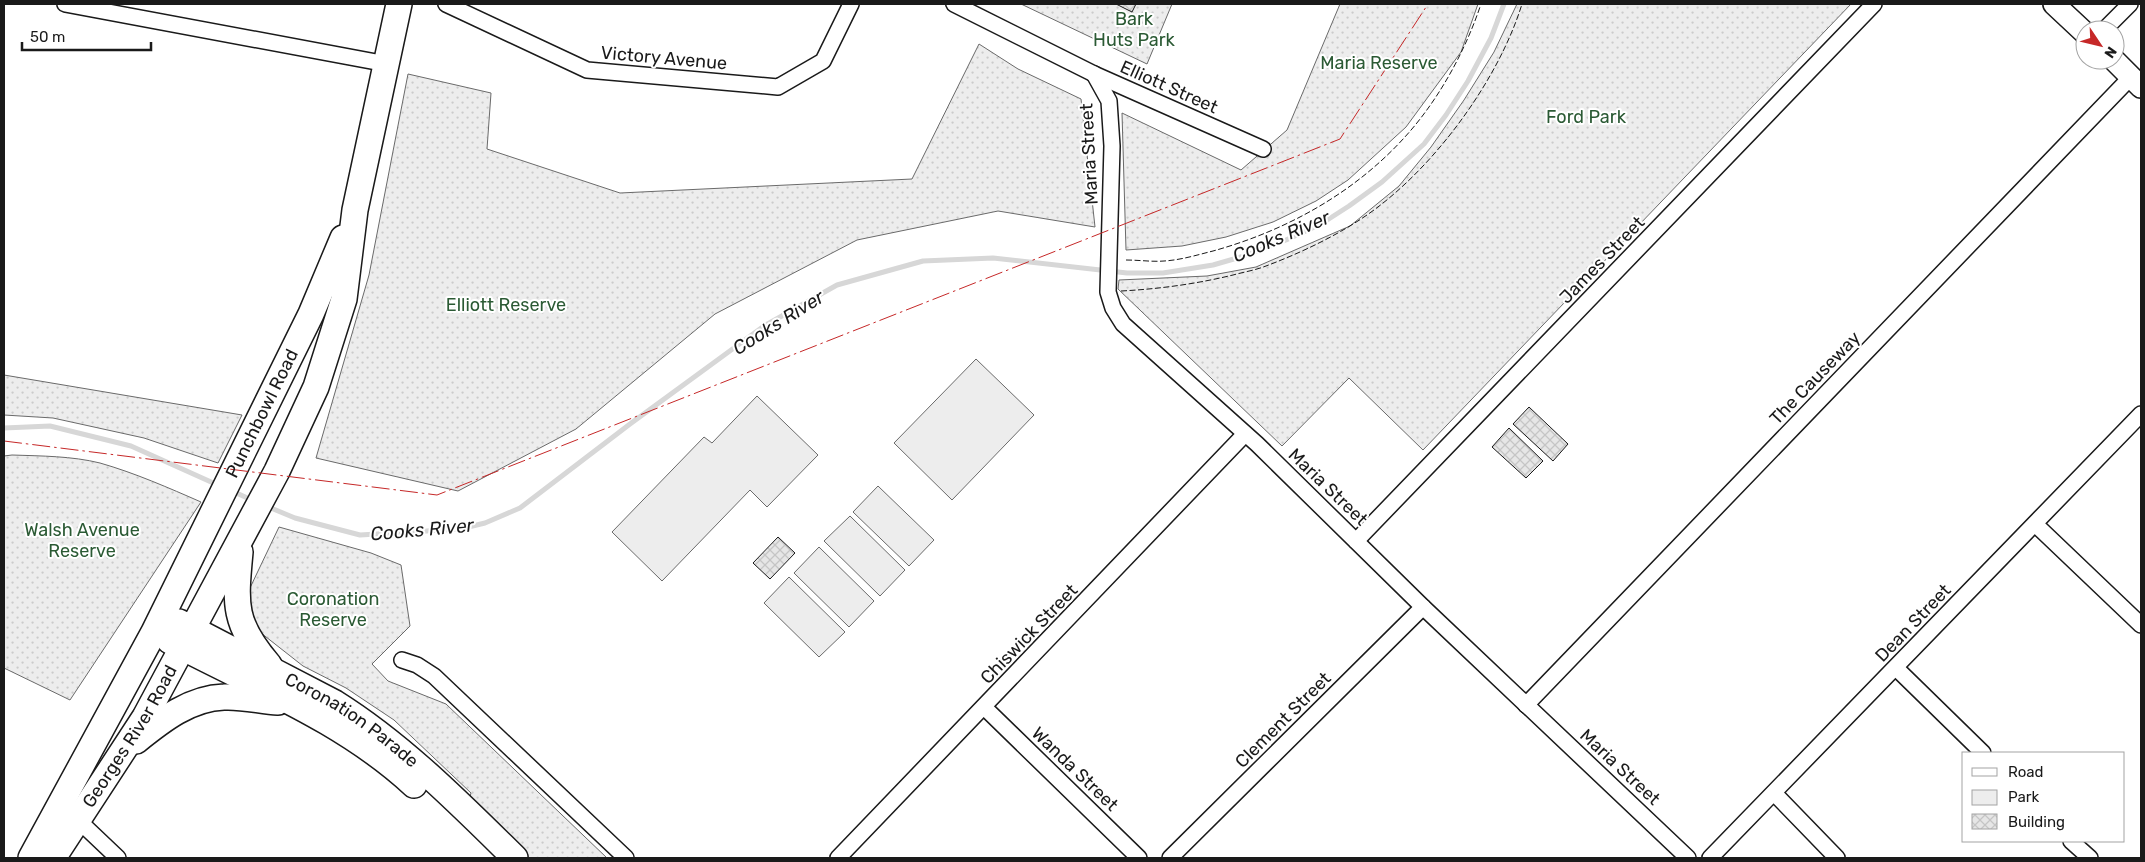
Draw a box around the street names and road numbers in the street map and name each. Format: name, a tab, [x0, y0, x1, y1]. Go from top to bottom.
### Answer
street label: Victory Avenue	[600, 42, 728, 74]
street label: Elliott Street	[1117, 56, 1221, 118]
street label: Maria Street	[1075, 103, 1103, 205]
street label: James Street	[1555, 212, 1649, 308]
street label: The Causeway	[1765, 327, 1865, 429]
street label: Punchbowl Road	[221, 345, 303, 482]
street label: Maria Street	[1284, 444, 1372, 530]
street label: Chiswick Street	[976, 579, 1082, 689]
street label: Dean Street	[1870, 579, 1956, 667]
street label: Georges River Road	[78, 661, 182, 812]
street label: Clement Street	[1230, 667, 1336, 773]
street label: Coronation Parade	[281, 668, 423, 772]
street label: Wanda Street	[1027, 722, 1123, 816]
street label: Maria Street	[1575, 724, 1665, 810]

